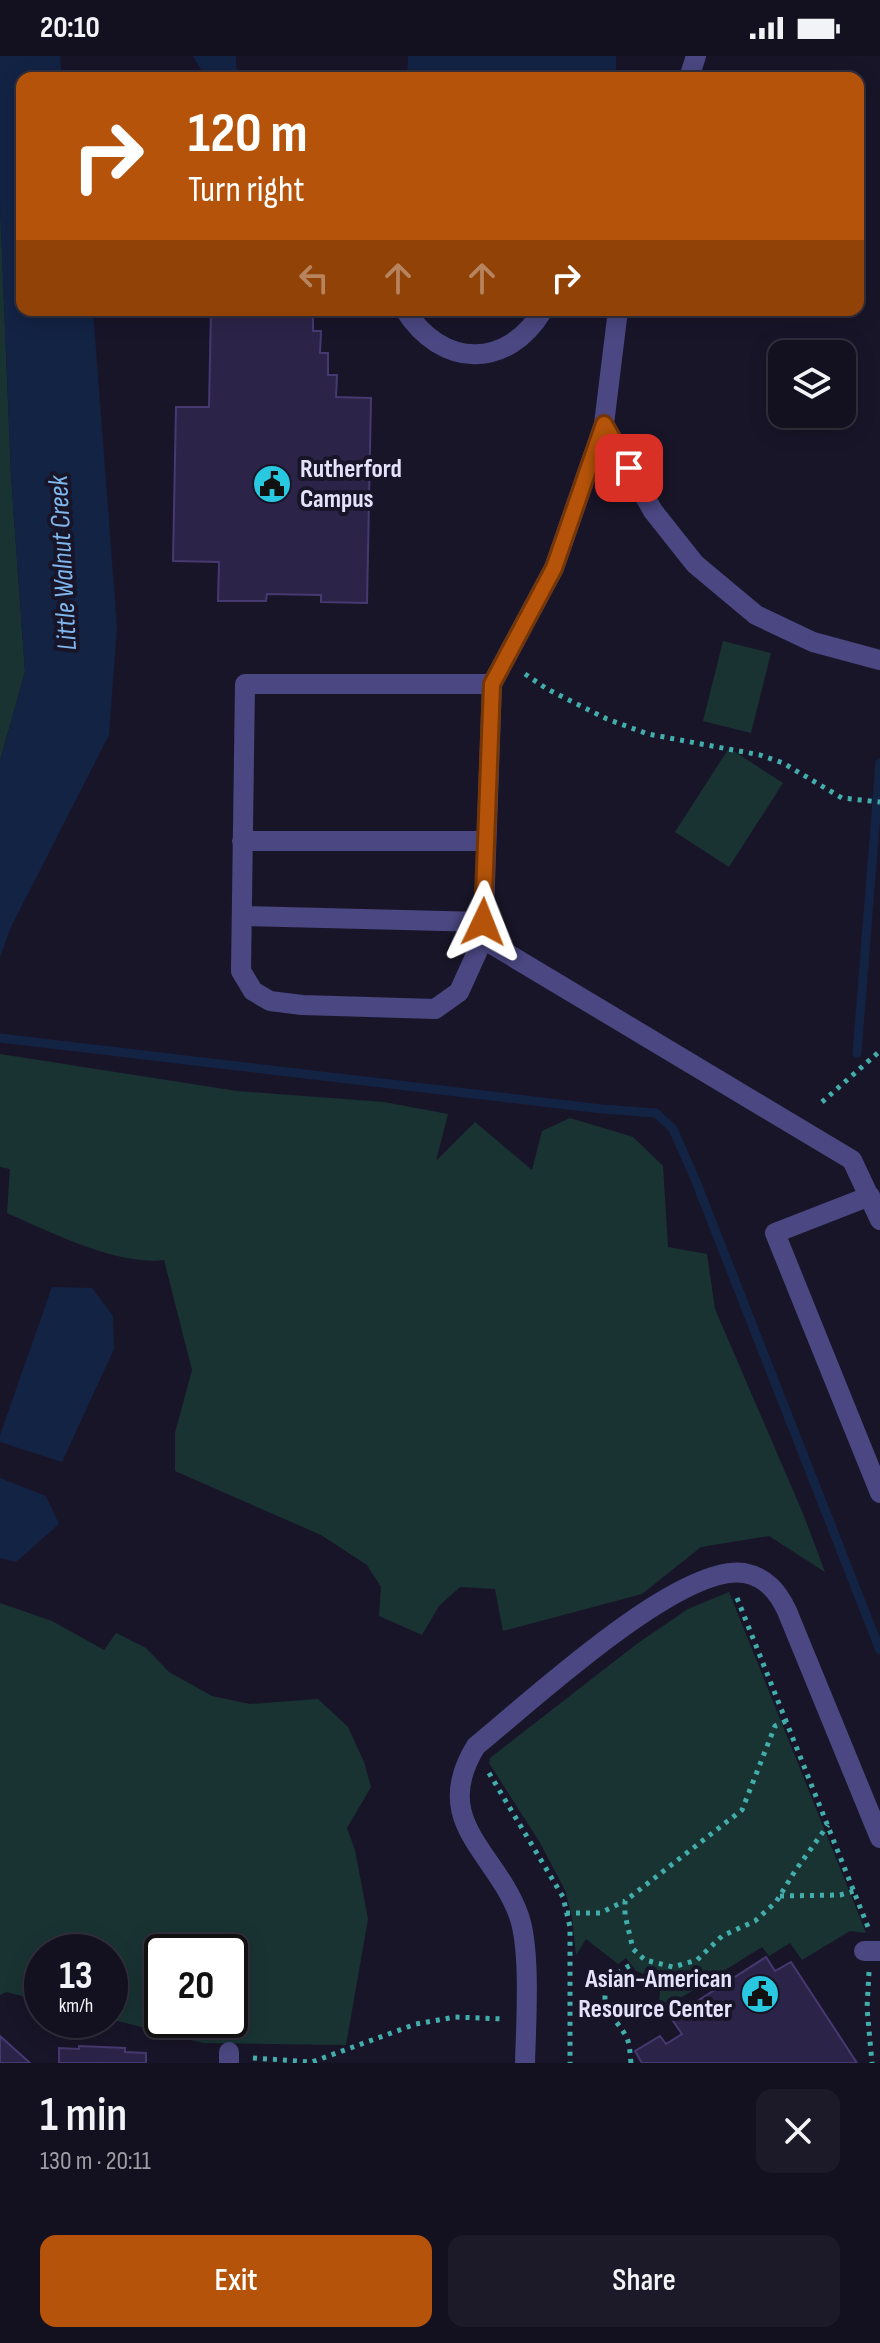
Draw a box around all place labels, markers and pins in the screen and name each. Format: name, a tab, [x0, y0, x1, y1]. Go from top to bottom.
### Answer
pin	[595, 434, 663, 502]
place label: Rutherford Campus	[300, 454, 402, 515]
public building icon: Rutherford Campus	[251, 463, 293, 505]
place label: Asian-American Resource Center	[578, 1964, 732, 2025]
public building icon: Asian-American Resource Center	[739, 1973, 781, 2015]

